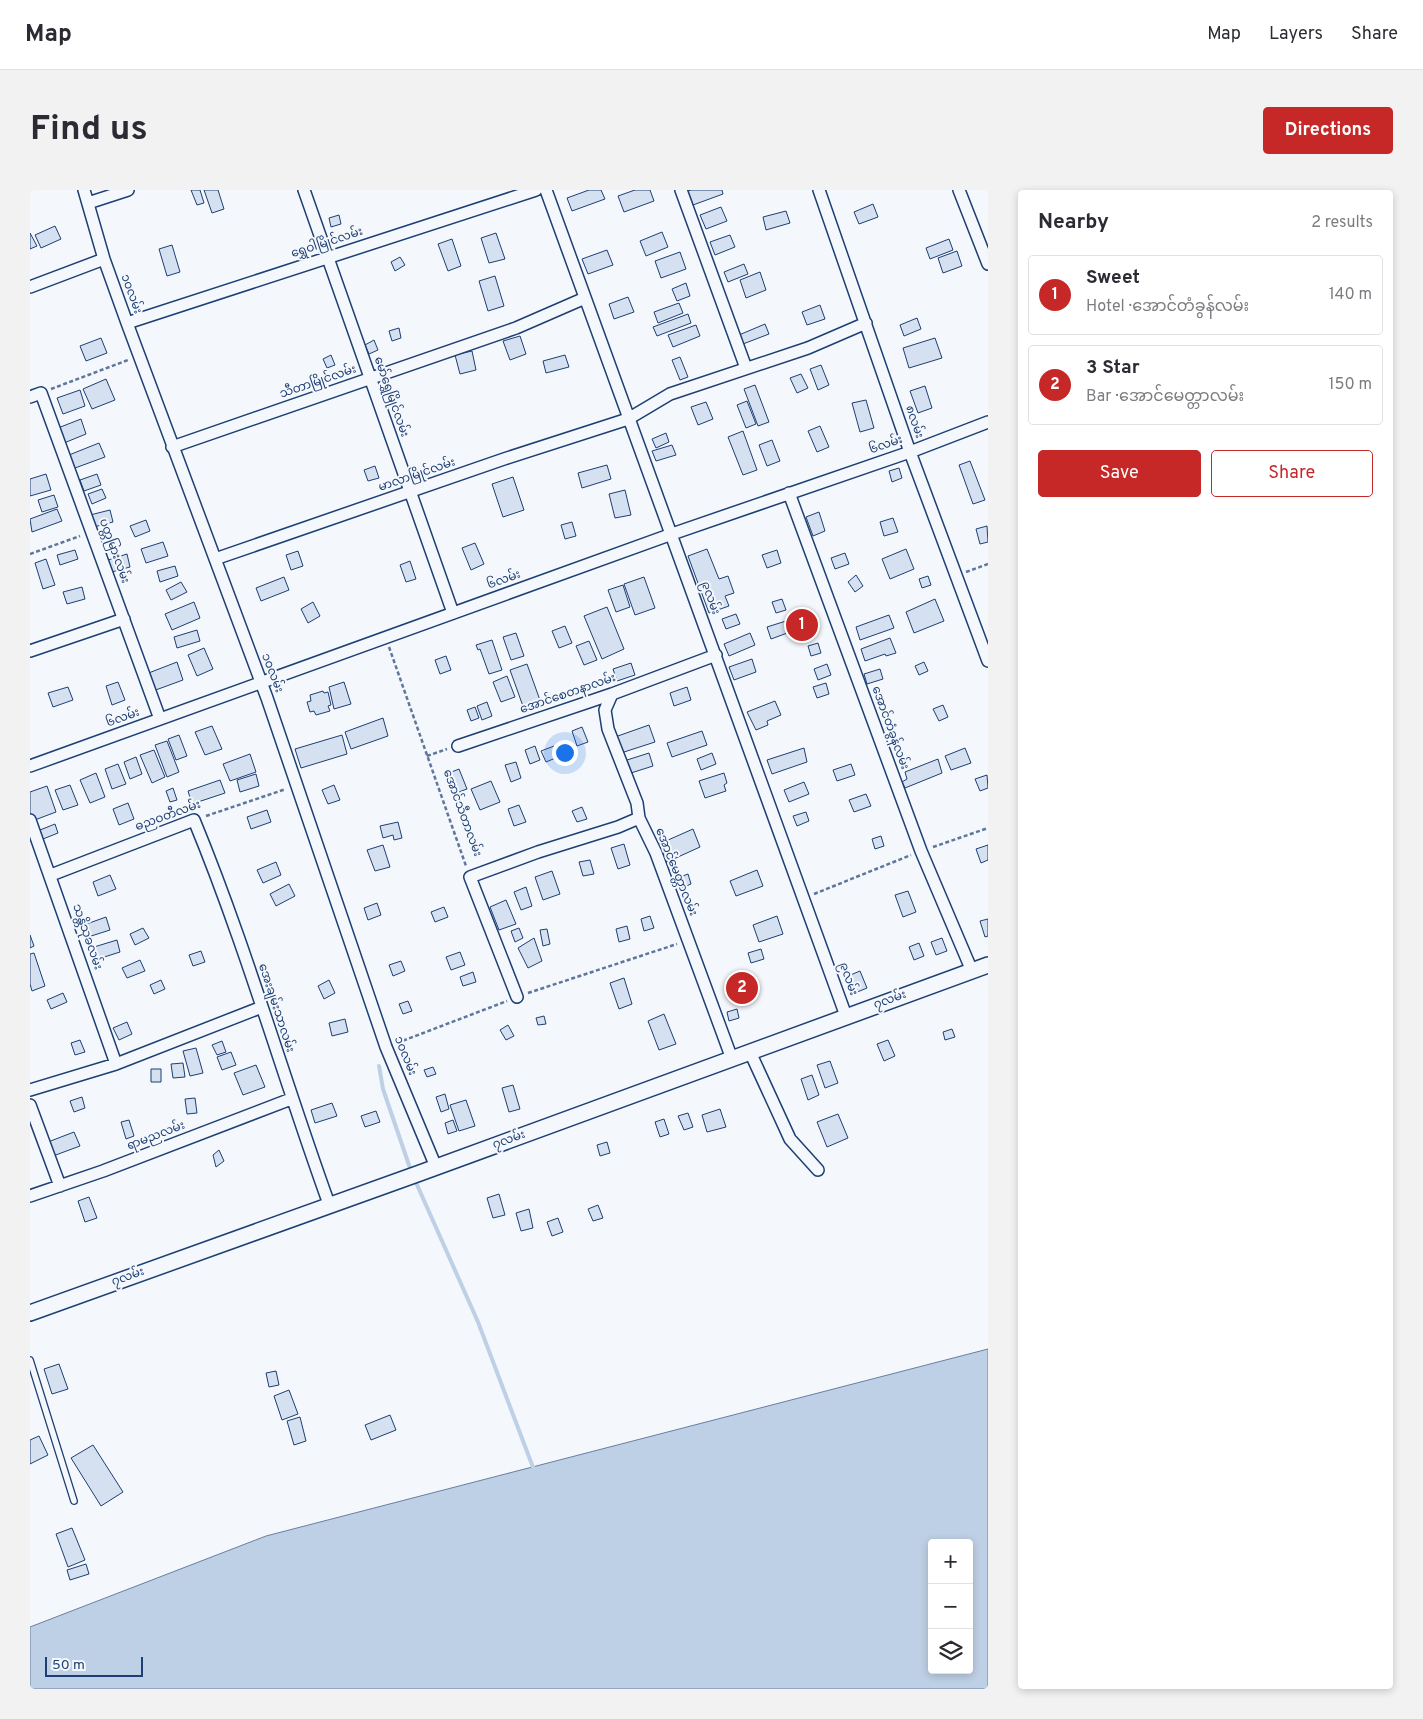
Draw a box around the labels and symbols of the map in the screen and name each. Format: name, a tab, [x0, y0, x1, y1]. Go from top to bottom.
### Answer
street label: ရွှေဝါမြိုင်လမ်း	[288, 222, 365, 263]
street label: ၁၀လမ်း	[116, 271, 147, 316]
street label: မော်ရွှေမြိုင်လမ်း	[369, 354, 414, 440]
street label: သီတာမြိုင်လမ်း	[277, 360, 359, 404]
street label: ၈လမ်း	[901, 403, 929, 440]
street label: ၆လမ်း	[866, 430, 905, 458]
street label: မာလာမြိုင်လမ်း	[376, 453, 458, 497]
street label: ပတ္တမြားလမ်း	[94, 516, 135, 586]
street label: ၆လမ်း	[484, 565, 523, 593]
street label: ၉လမ်း	[696, 578, 725, 617]
pin: 1	[786, 606, 818, 644]
street label: ၁၀လမ်း	[257, 650, 289, 695]
street label: အောင်စေတနာလမ်း	[517, 668, 618, 719]
street label: အောင်တံခွန်လမ်း	[867, 683, 914, 772]
street label: ၆လမ်း	[103, 703, 142, 731]
your location	[552, 740, 578, 766]
street label: အောင်သီတာလမ်း	[439, 766, 487, 859]
street label: ဓညဝတီလမ်း	[132, 795, 203, 836]
street label: အောင်မေတ္တာလမ်း	[650, 825, 703, 919]
street label: သန္တိသုခလမ်း	[67, 901, 108, 972]
street label: ၉လမ်း	[834, 959, 863, 998]
street label: အေးချမ်းသာလမ်း	[253, 961, 300, 1055]
pin: 2	[726, 969, 758, 1007]
street label: ၇လမ်း	[871, 985, 909, 1014]
street label: ၁၀လမ်း	[390, 1033, 422, 1078]
street label: ရာမညလမ်း	[124, 1116, 188, 1155]
street label: ၇လမ်း	[490, 1125, 528, 1154]
street label: ၇လမ်း	[109, 1262, 147, 1291]
scale bar	[45, 1654, 142, 1677]

